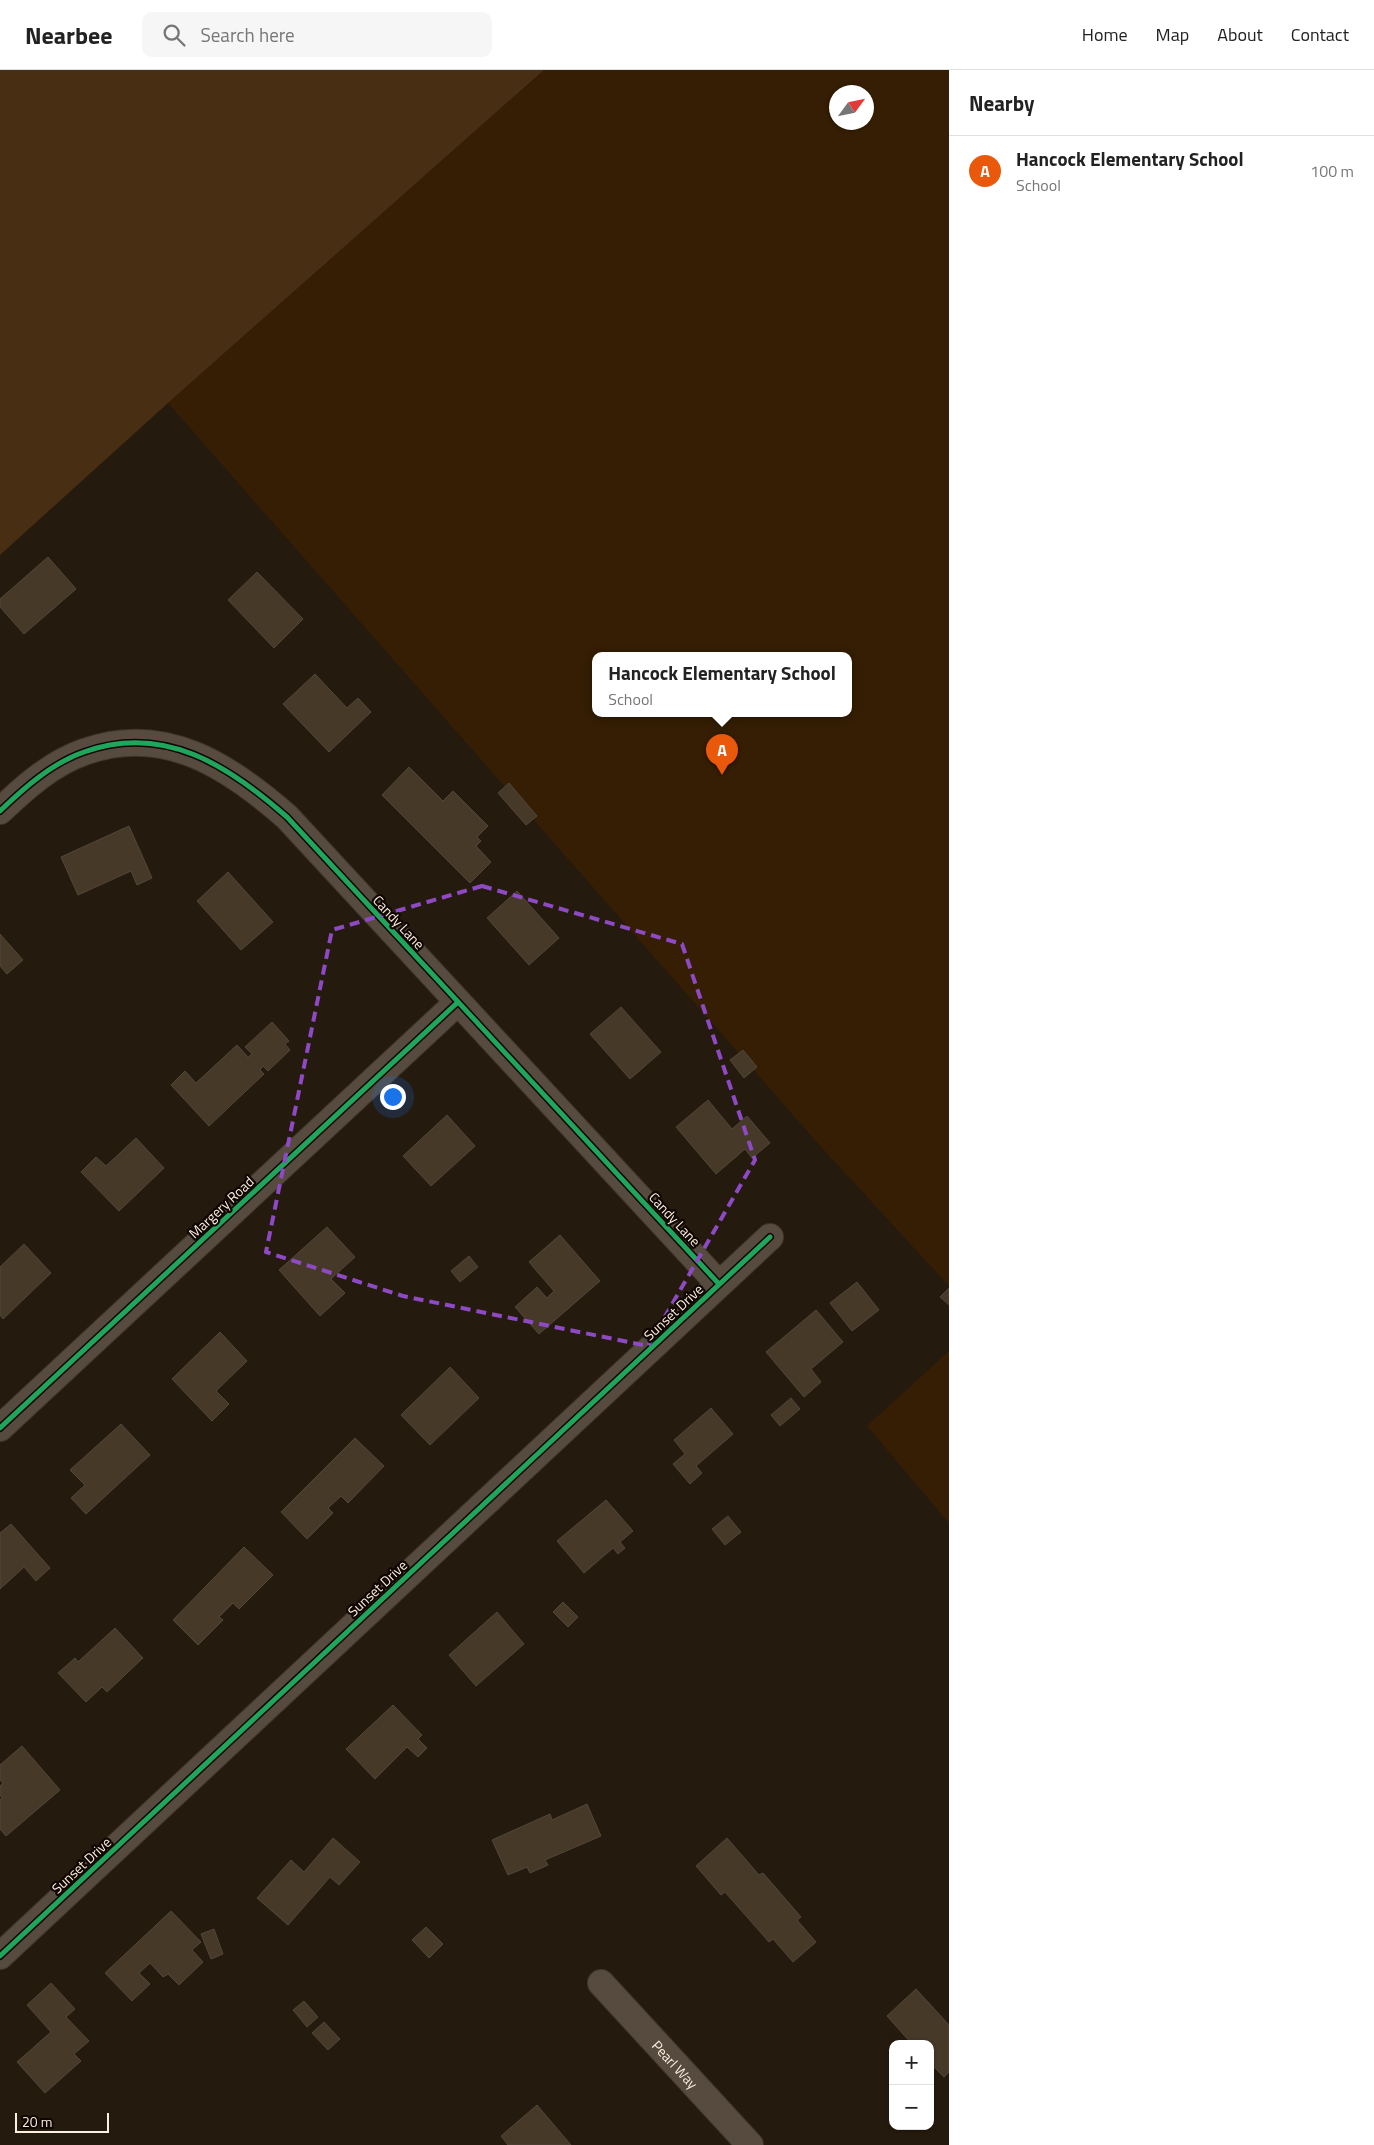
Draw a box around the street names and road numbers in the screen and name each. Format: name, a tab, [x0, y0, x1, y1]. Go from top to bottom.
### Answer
street label: Candy Lane	[368, 890, 430, 954]
street label: Margery Road	[184, 1171, 258, 1243]
street label: Candy Lane	[644, 1187, 706, 1251]
street label: Sunset Drive	[639, 1279, 707, 1345]
street label: Sunset Drive	[343, 1555, 411, 1621]
street label: Sunset Drive	[47, 1832, 115, 1898]
street label: Pearl Way	[648, 2035, 703, 2093]

